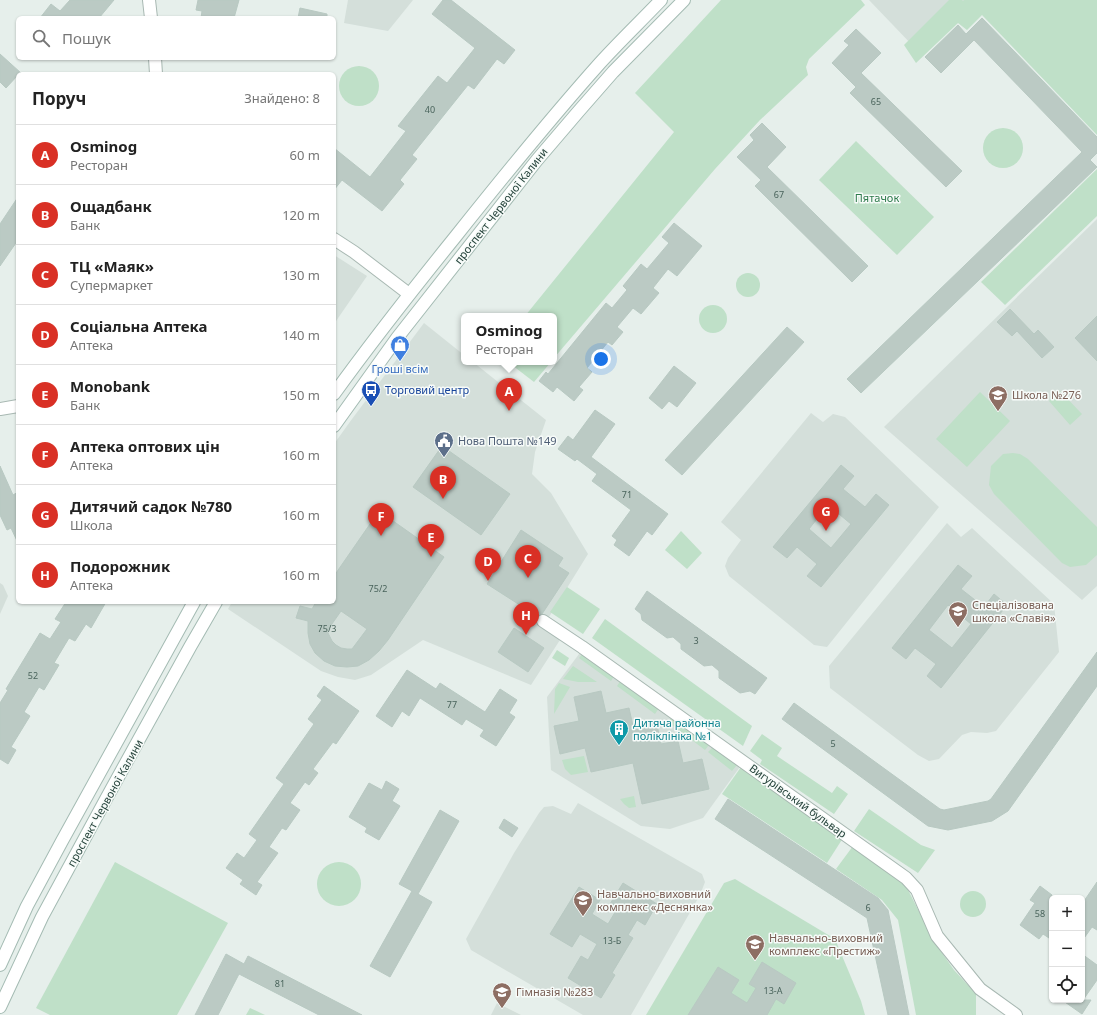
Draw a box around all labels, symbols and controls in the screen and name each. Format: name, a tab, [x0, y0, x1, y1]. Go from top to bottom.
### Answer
search box	[16, 16, 336, 60]
icon: search	[30, 27, 52, 49]
text: Пошук	[62, 28, 111, 48]
text: Поруч	[32, 87, 86, 110]
text: Знайдено: 8	[244, 89, 320, 107]
house number: 65	[871, 95, 881, 108]
house number: 40	[425, 103, 435, 116]
text: Osminog	[70, 136, 137, 156]
street label: проспект Червоної Калини	[451, 145, 551, 267]
text: A	[41, 146, 50, 164]
text: 60 m	[290, 146, 320, 164]
text: Ресторан	[70, 156, 128, 174]
house number: 67	[774, 188, 784, 201]
park label: Пятачок	[855, 190, 899, 205]
text: Ощадбанк	[70, 196, 152, 216]
text: B	[41, 206, 49, 224]
text: 120 m	[282, 206, 320, 224]
text: Банк	[70, 216, 100, 234]
text: ТЦ «Маяк»	[70, 256, 154, 276]
text: C	[41, 266, 49, 284]
text: 130 m	[282, 266, 320, 284]
text: Супермаркет	[70, 276, 153, 294]
popup	[461, 313, 557, 365]
text: Соціальна Аптека	[70, 316, 207, 336]
text: Osminog	[475, 320, 543, 340]
text: D	[40, 326, 50, 344]
text: 140 m	[282, 326, 320, 344]
shop icon: Гроші всім	[389, 334, 411, 362]
text: Аптека	[70, 336, 113, 354]
text: Ресторан	[475, 340, 534, 358]
your location	[591, 349, 611, 369]
place label: Гроші всім	[372, 361, 428, 376]
text: Monobank	[70, 376, 150, 396]
pin: A	[496, 378, 522, 411]
bus stop icon: Торговий центр	[360, 379, 382, 407]
place label: Торговий центр	[385, 382, 470, 397]
school or university icon: Школа №276	[987, 384, 1009, 412]
text: E	[41, 386, 49, 404]
text: 150 m	[282, 386, 320, 404]
place label: Школа №276	[1012, 387, 1081, 402]
text: Банк	[70, 396, 100, 414]
public building icon: Нова Пошта №149	[433, 430, 455, 458]
place label: Нова Пошта №149	[458, 433, 557, 448]
text: Аптека оптових цін	[70, 436, 220, 456]
text: F	[41, 446, 49, 464]
text: 160 m	[282, 446, 320, 464]
text: Аптека	[70, 456, 113, 474]
pin: B	[430, 466, 456, 499]
house number: 71	[622, 488, 632, 501]
text: Дитячий садок №780	[70, 496, 232, 516]
pin: G	[813, 498, 839, 531]
pin: F	[368, 503, 394, 536]
text: G	[40, 506, 50, 524]
text: 160 m	[282, 506, 320, 524]
text: Школа	[70, 516, 113, 534]
pin: E	[418, 524, 444, 557]
pin: C	[515, 545, 541, 578]
pin: D	[475, 548, 501, 581]
text: Подорожник	[70, 556, 170, 576]
text: H	[40, 566, 50, 584]
text: 160 m	[282, 566, 320, 584]
text: Аптека	[70, 576, 113, 594]
house number: 75/2	[369, 582, 387, 595]
place label: Спеціалізована школа «Славія»	[972, 597, 1056, 625]
school or university icon: Спеціалізована школа «Славія»	[947, 600, 969, 628]
pin: H	[513, 602, 539, 635]
house number: 75/3	[318, 622, 336, 635]
house number: 3	[693, 634, 699, 647]
house number: 52	[28, 669, 38, 682]
house number: 77	[447, 698, 457, 711]
place label: Дитяча районна поліклініка №1	[633, 715, 721, 743]
building icon: Дитяча районна поліклініка №1	[608, 718, 630, 746]
street label: проспект Червоної Калини	[63, 736, 146, 869]
house number: 5	[830, 737, 836, 750]
street label: Вигурівський бульвар	[747, 760, 850, 841]
place label: Навчально-виховний комплекс «Деснянка»	[597, 886, 713, 914]
school or university icon: Навчально-виховний комплекс «Деснянка»	[572, 889, 594, 917]
map controls	[1049, 895, 1085, 1003]
button: +	[1049, 895, 1085, 931]
house number: 6	[865, 901, 871, 914]
house number: 58	[1035, 907, 1045, 920]
place label: Навчально-виховний комплекс «Престиж»	[769, 930, 883, 958]
button: −	[1049, 931, 1085, 967]
school or university icon: Навчально-виховний комплекс «Престиж»	[744, 933, 766, 961]
house number: 13-Б	[603, 934, 622, 947]
button: locate	[1049, 967, 1085, 1003]
house number: 81	[275, 977, 285, 990]
school or university icon: Гімназія №283	[491, 981, 513, 1009]
place label: Гімназія №283	[516, 984, 593, 999]
house number: 13-А	[764, 984, 783, 997]

